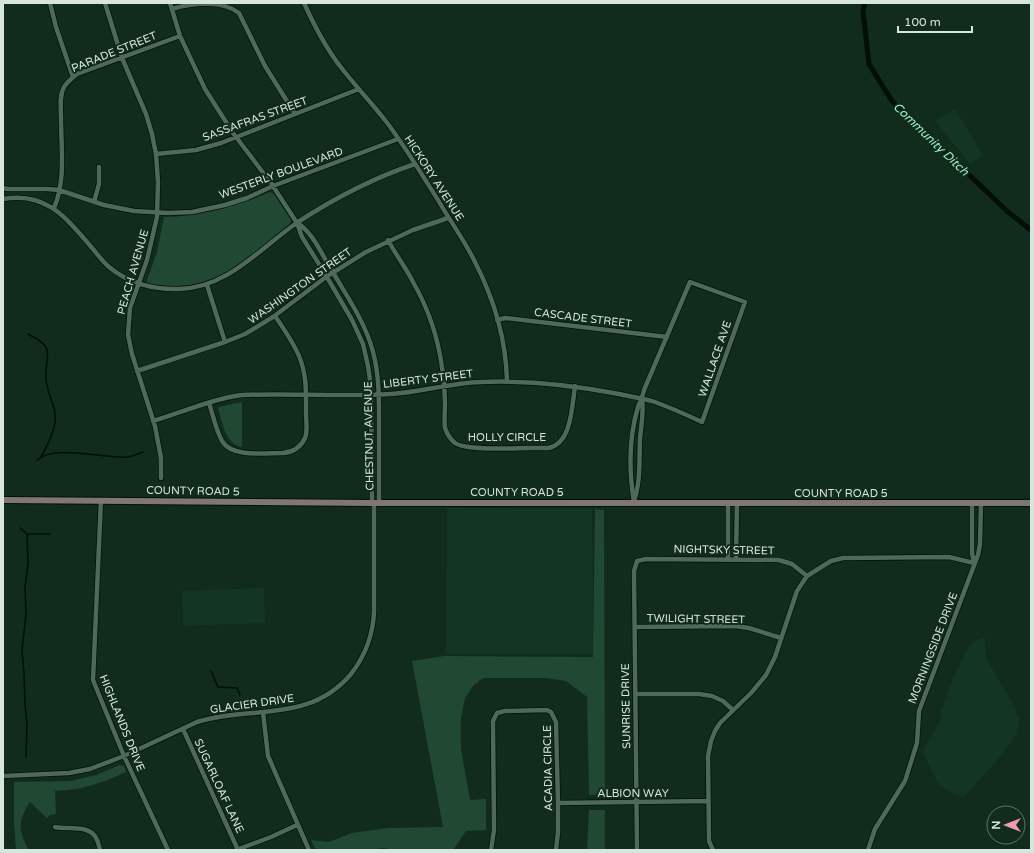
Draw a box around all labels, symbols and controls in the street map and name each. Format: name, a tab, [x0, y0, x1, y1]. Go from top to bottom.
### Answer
scale bar	[898, 8, 972, 34]
text: 100 m	[904, 15, 941, 29]
street label: PARADE STREET	[69, 29, 159, 75]
street label: SASSAFRAS STREET	[201, 94, 310, 144]
water label: Community Ditch	[890, 100, 972, 179]
street label: HICKORY AVENUE	[401, 133, 467, 223]
street label: WESTERLY BOULEVARD	[217, 144, 345, 202]
street label: PEACH AVENUE	[115, 228, 151, 316]
street label: WASHINGTON STREET	[246, 245, 355, 327]
street label: CASCADE STREET	[533, 306, 633, 330]
street label: WALLACE AVE	[696, 319, 734, 399]
street label: LIBERTY STREET	[382, 367, 474, 391]
street label: CHESTNUT AVENUE	[362, 381, 376, 491]
street label: HOLLY CIRCLE	[468, 431, 546, 444]
street label: COUNTY ROAD 5	[146, 484, 240, 498]
street label: COUNTY ROAD 5	[470, 486, 564, 499]
street label: COUNTY ROAD 5	[794, 487, 888, 500]
street label: NIGHTSKY STREET	[673, 543, 775, 557]
street label: MORNINGSIDE DRIVE	[906, 590, 960, 706]
street label: TWILIGHT STREET	[647, 612, 746, 626]
street label: SUNRISE DRIVE	[619, 663, 633, 749]
street label: HIGHLANDS DRIVE	[97, 673, 147, 773]
street label: GLACIER DRIVE	[209, 692, 295, 716]
street label: ACADIA CIRCLE	[541, 725, 555, 811]
street label: SUGARLOAF LANE	[191, 737, 247, 835]
street label: ALBION WAY	[597, 787, 669, 800]
north arrow	[986, 805, 1026, 845]
text: N	[990, 821, 1003, 829]

